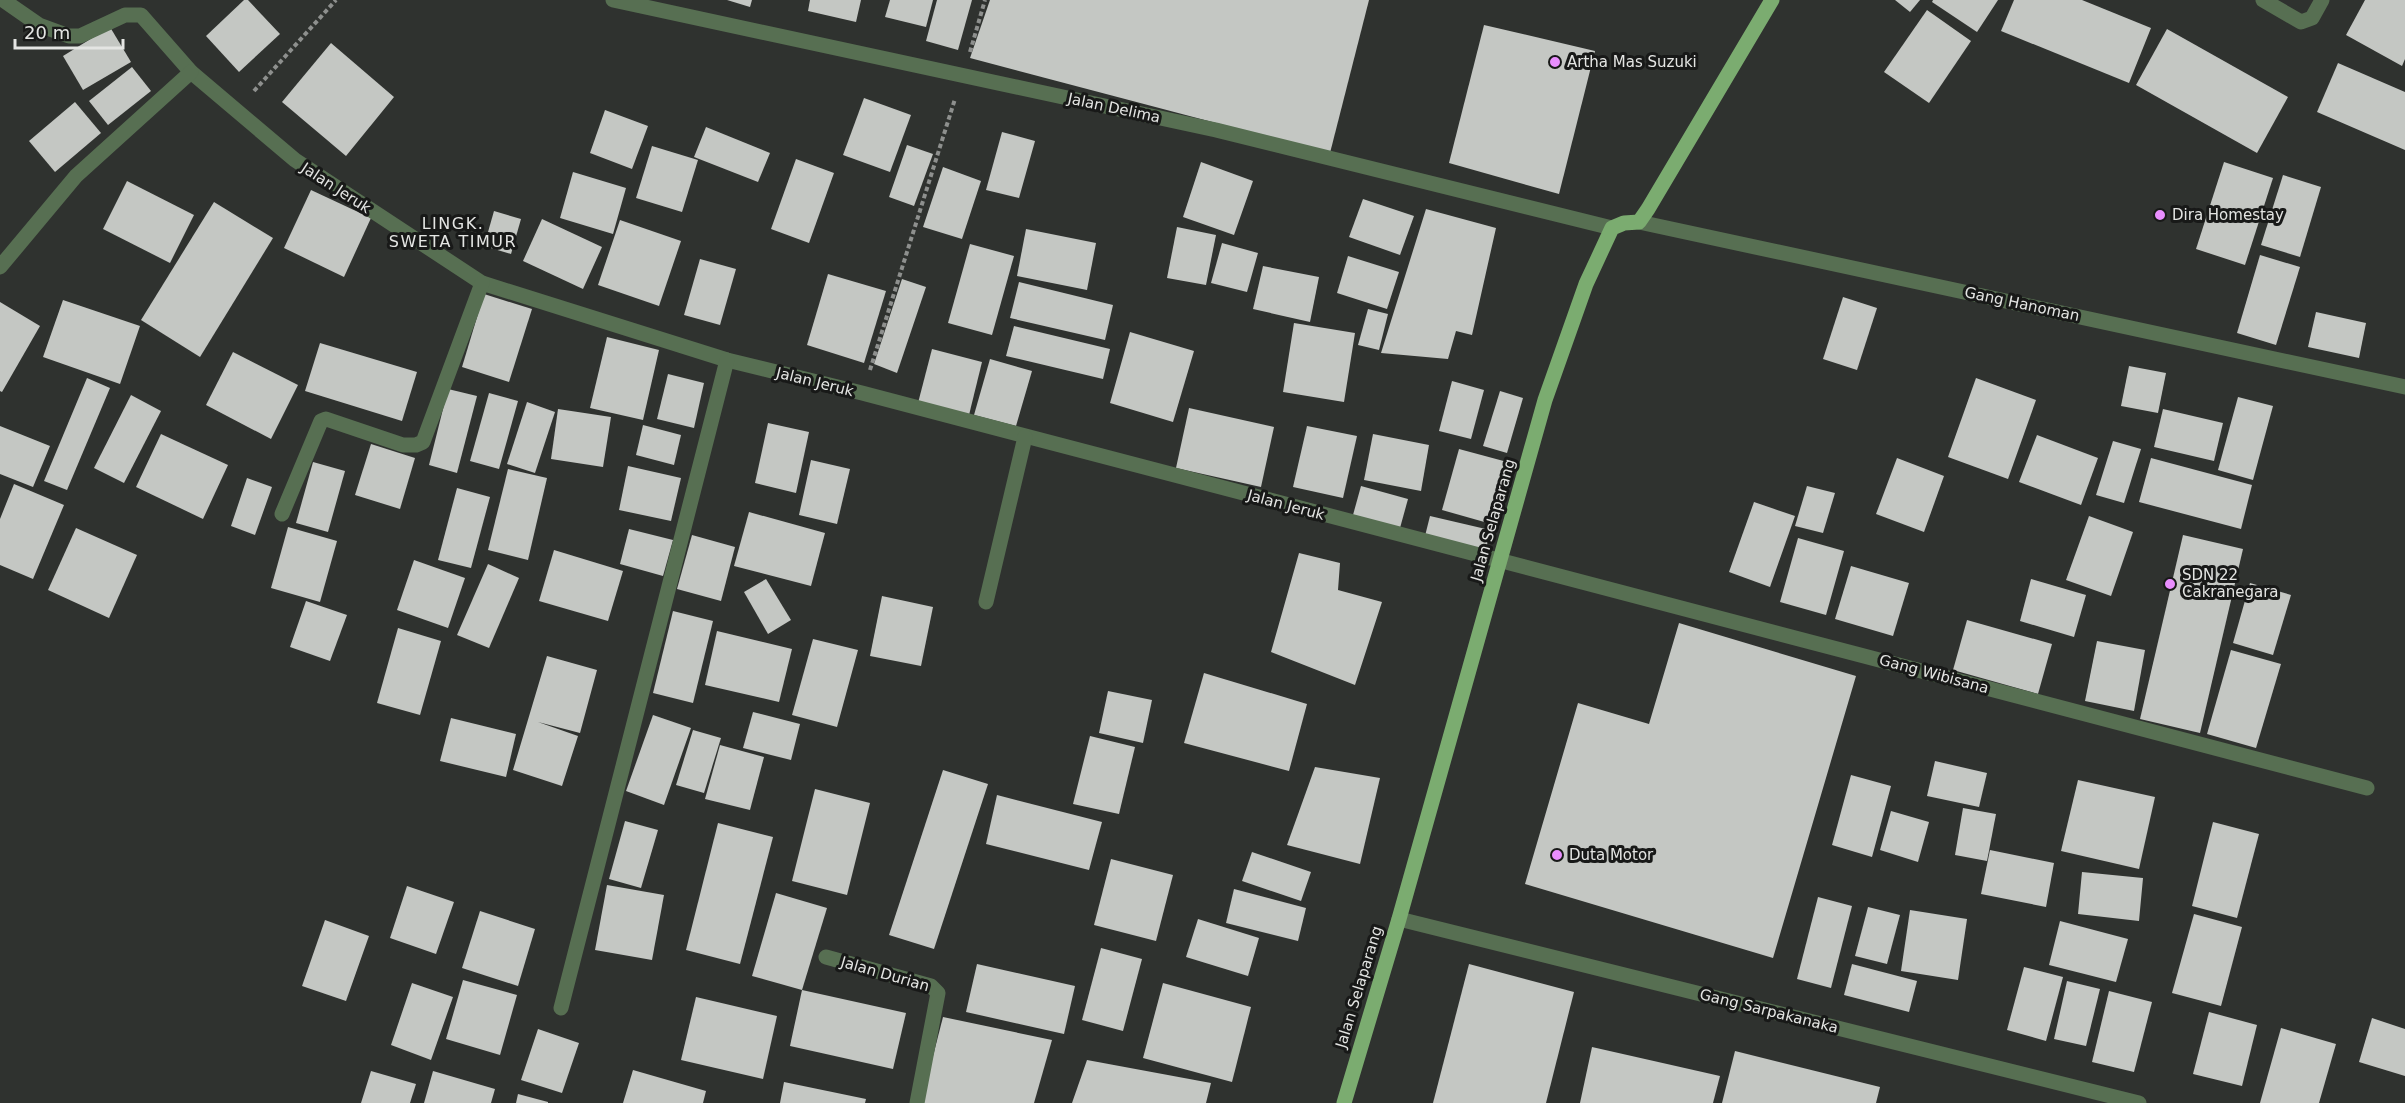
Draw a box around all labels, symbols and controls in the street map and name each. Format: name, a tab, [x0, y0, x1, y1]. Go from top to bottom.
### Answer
scale bar	[15, 12, 123, 50]
text: 20 m	[24, 22, 70, 43]
place label: Artha Mas Suzuki	[1567, 53, 1697, 71]
marker: Artha Mas Suzuki	[1548, 55, 1562, 69]
street label: Jalan Delima	[1065, 89, 1162, 127]
street label: Jalan Jeruk	[297, 158, 374, 217]
place label: Dira Homestay	[2172, 206, 2284, 224]
marker: Dira Homestay	[2153, 208, 2167, 222]
district label: LINGK. SWETA TIMUR	[389, 214, 517, 251]
street label: Gang Hanoman	[1963, 283, 2081, 325]
street label: Jalan Jeruk	[773, 363, 856, 400]
street label: Jalan Selaparang	[1467, 457, 1519, 584]
street label: Jalan Jeruk	[1244, 486, 1327, 524]
place label: SDN 22 Cakranegara	[2182, 566, 2279, 601]
marker: SDN 22 Cakranegara	[2163, 577, 2177, 591]
street label: Gang Wibisana	[1877, 651, 1991, 697]
place label: Duta Motor	[1569, 846, 1654, 864]
marker: Duta Motor	[1550, 848, 1564, 862]
street label: Jalan Selaparang	[1332, 924, 1386, 1051]
street label: Jalan Durian	[838, 952, 931, 995]
street label: Gang Sarpakanaka	[1698, 985, 1840, 1037]

